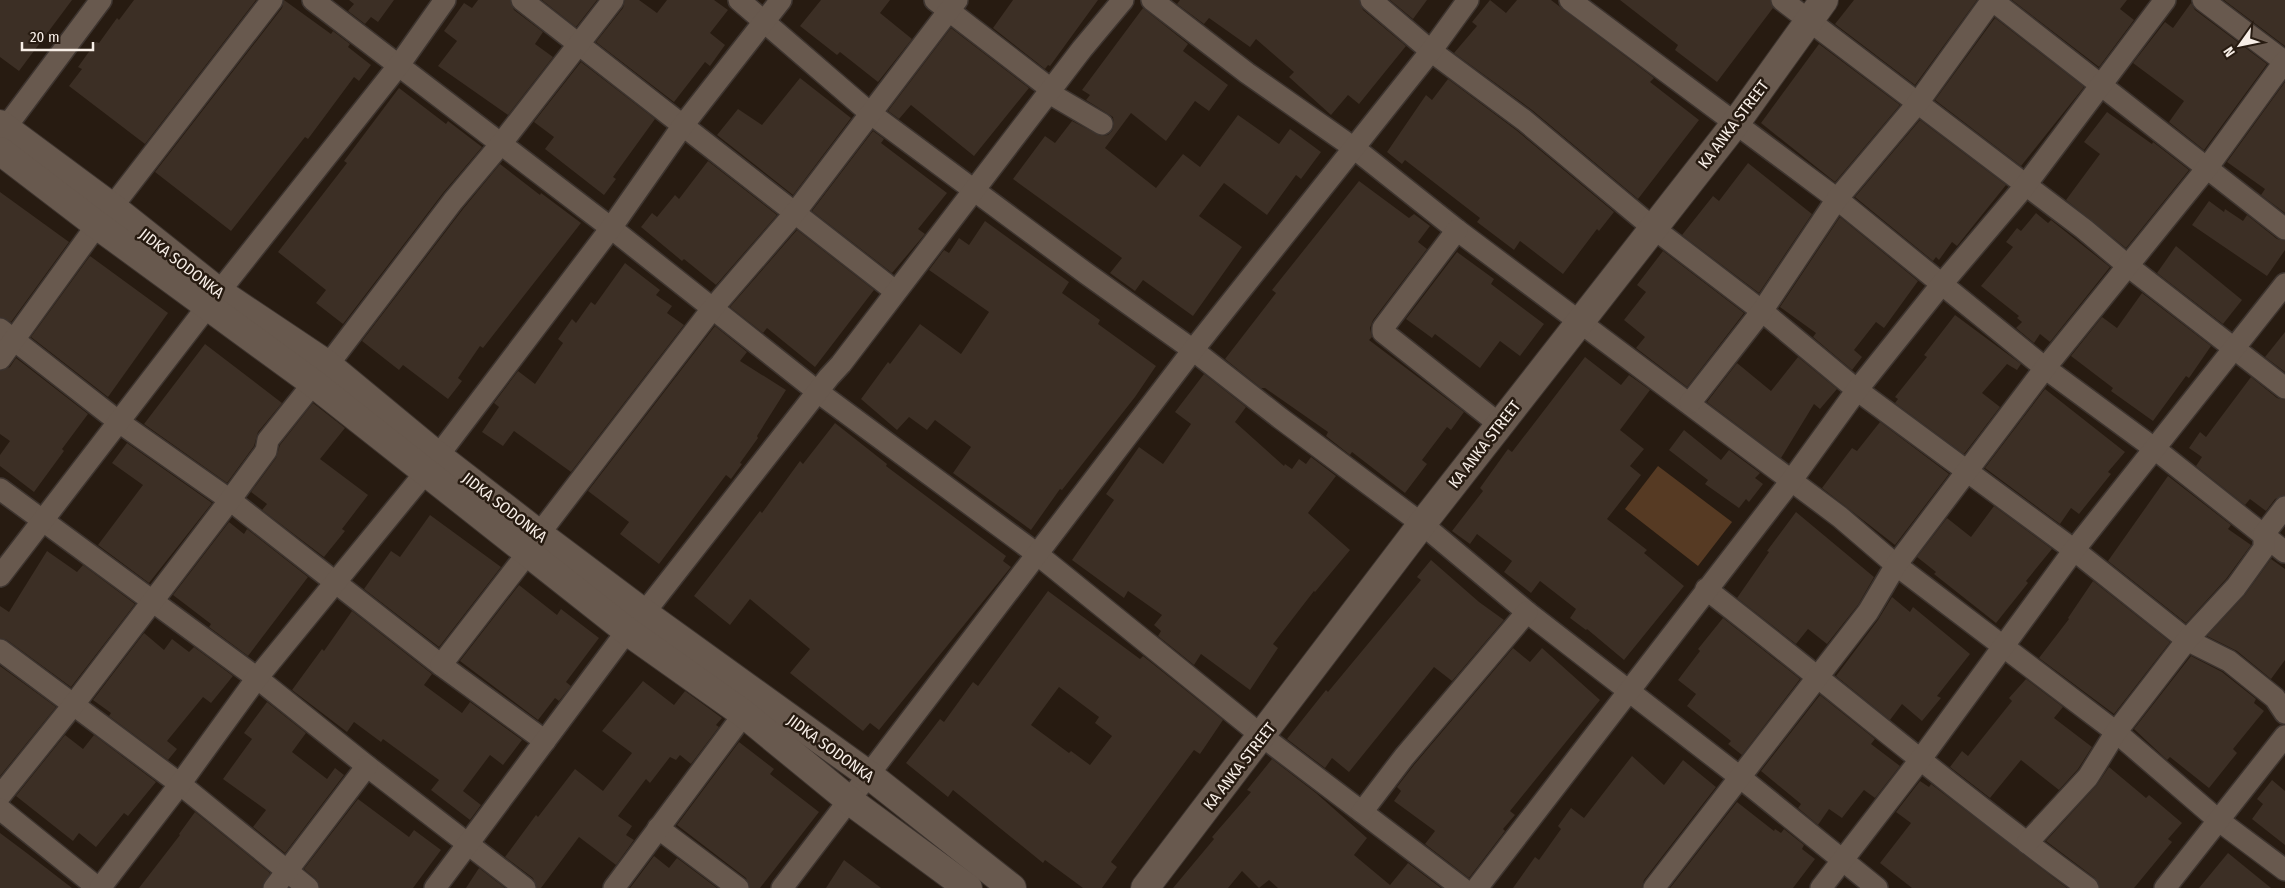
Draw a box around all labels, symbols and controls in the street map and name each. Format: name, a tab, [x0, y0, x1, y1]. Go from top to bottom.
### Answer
scale bar	[22, 20, 94, 52]
north arrow	[2215, 20, 2265, 70]
text: 20 m	[30, 28, 60, 46]
text: N	[2220, 44, 2239, 60]
street label: KA ANKA STREET	[1694, 76, 1773, 172]
street label: JIDKA SODONKA	[135, 224, 228, 303]
street label: KA ANKA STREET	[1444, 396, 1525, 492]
street label: JIDKA SODONKA	[458, 468, 551, 547]
street label: JIDKA SODONKA	[784, 711, 878, 787]
street label: KA ANKA STREET	[1199, 718, 1280, 814]

